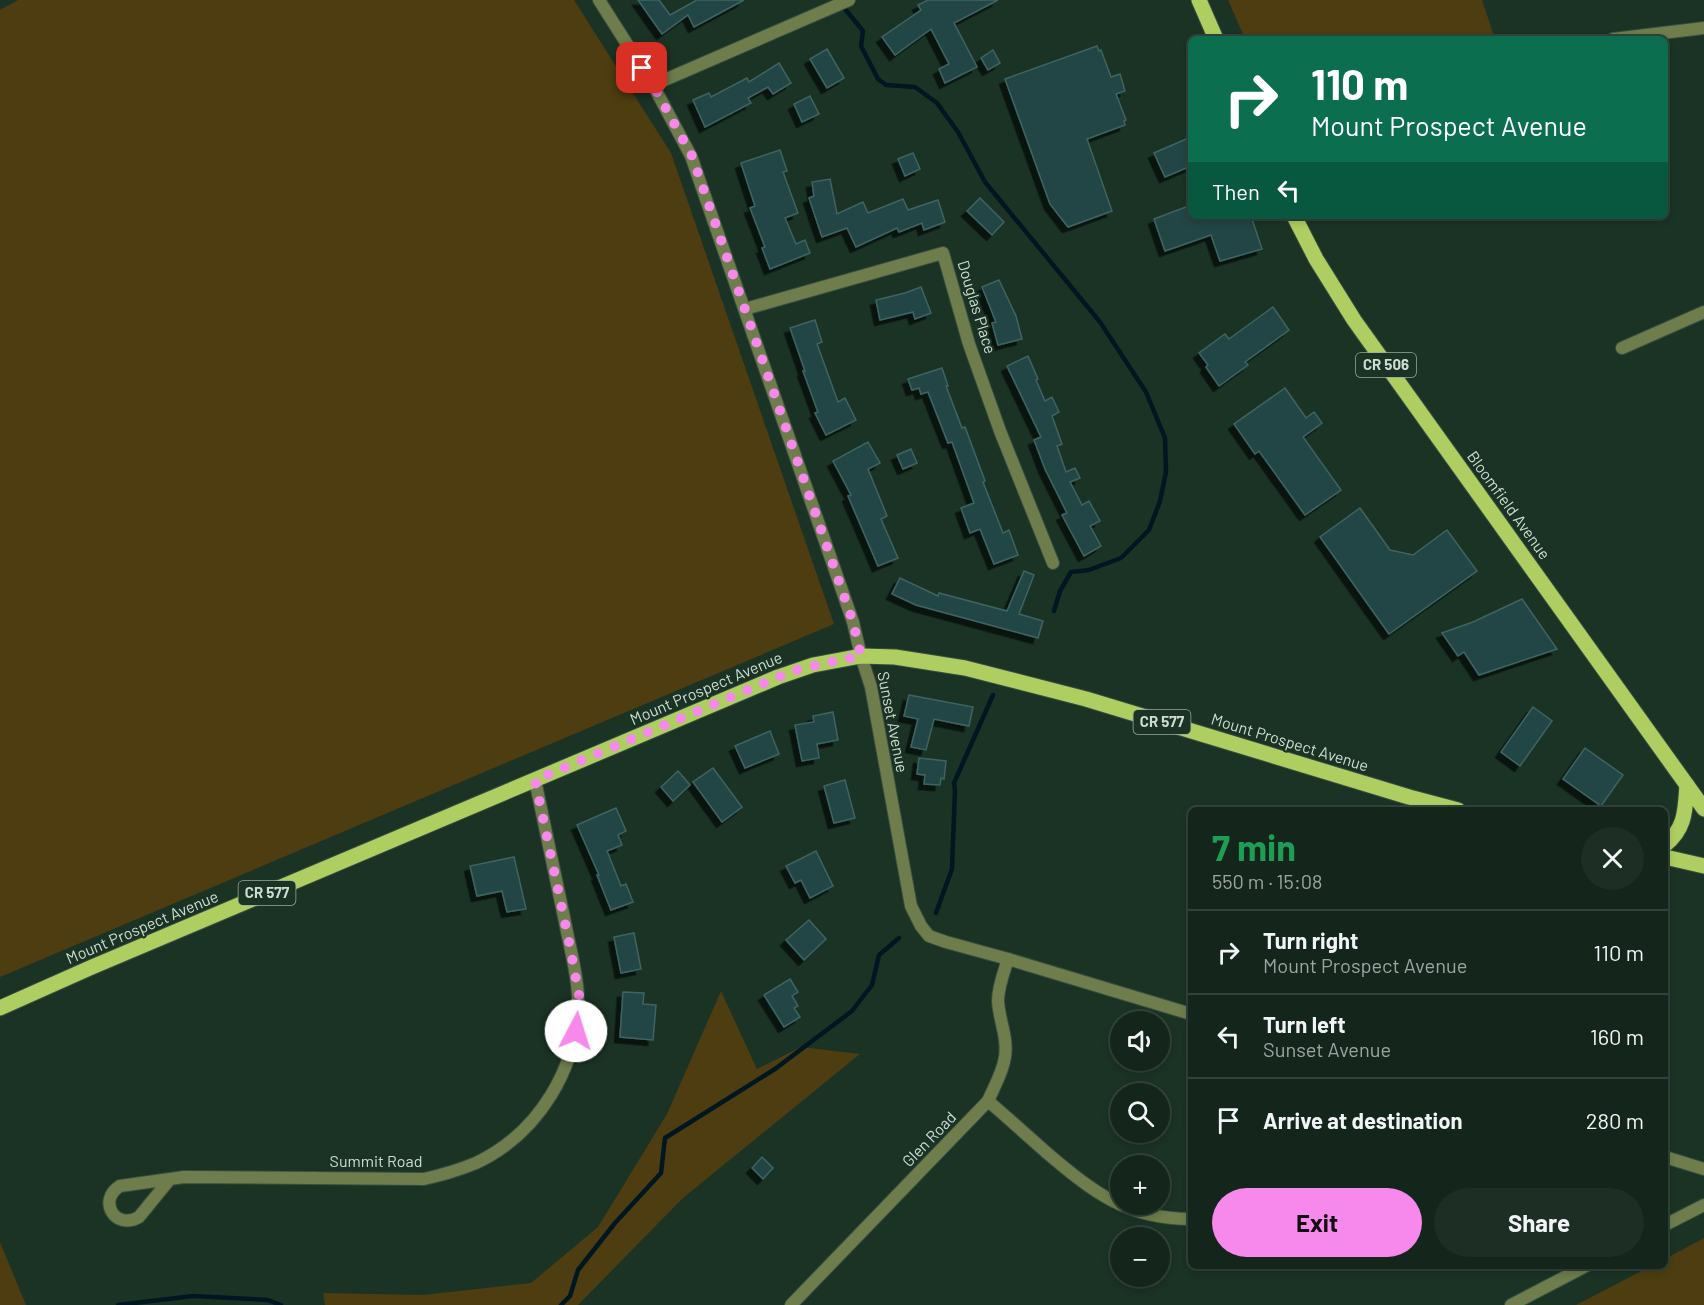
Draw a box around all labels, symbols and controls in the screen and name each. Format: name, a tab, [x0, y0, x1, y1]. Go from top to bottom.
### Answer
pin	[616, 42, 667, 93]
icon: arrive	[625, 51, 658, 84]
text: 110 m	[1311, 58, 1408, 108]
icon: right	[1212, 60, 1290, 138]
text: Mount Prospect Avenue	[1311, 109, 1587, 141]
icon: left	[1272, 174, 1305, 207]
text: Then	[1212, 178, 1260, 204]
street label: Douglas Place	[954, 258, 1001, 356]
road number: CR 506	[1356, 353, 1416, 377]
street label: Bloomfield Avenue	[1464, 447, 1555, 563]
street label: Mount Prospect Avenue	[627, 647, 785, 728]
street label: Sunset Avenue	[874, 670, 913, 774]
street label: Mount Prospect Avenue	[1209, 709, 1371, 775]
road number: CR 577	[1134, 710, 1190, 734]
text: 7 min	[1212, 825, 1296, 868]
button: close	[1581, 827, 1644, 890]
text: 550 m · 15:08	[1212, 869, 1322, 893]
road number: CR 577	[238, 881, 296, 905]
street label: Mount Prospect Avenue	[63, 886, 221, 967]
text: Turn right	[1263, 927, 1358, 953]
icon: right	[1212, 936, 1245, 969]
text: 110 m	[1594, 939, 1644, 965]
text: Mount Prospect Avenue	[1263, 953, 1467, 977]
position arrow	[544, 999, 608, 1063]
map controls	[1110, 1011, 1170, 1287]
button: sound	[1110, 1011, 1170, 1071]
text: Turn left	[1263, 1011, 1346, 1037]
icon: left	[1212, 1020, 1245, 1053]
text: 160 m	[1590, 1023, 1644, 1049]
text: Sunset Avenue	[1263, 1037, 1391, 1061]
button: search	[1110, 1083, 1170, 1143]
icon: arrive	[1212, 1104, 1245, 1137]
street label: Glen Road	[898, 1107, 960, 1170]
text: Arrive at destination	[1263, 1107, 1462, 1133]
text: 280 m	[1586, 1107, 1644, 1133]
street label: Summit Road	[330, 1151, 422, 1170]
button: +	[1110, 1155, 1170, 1215]
button: Exit	[1212, 1188, 1422, 1257]
button: Share	[1434, 1188, 1644, 1257]
button: −	[1110, 1227, 1170, 1287]

